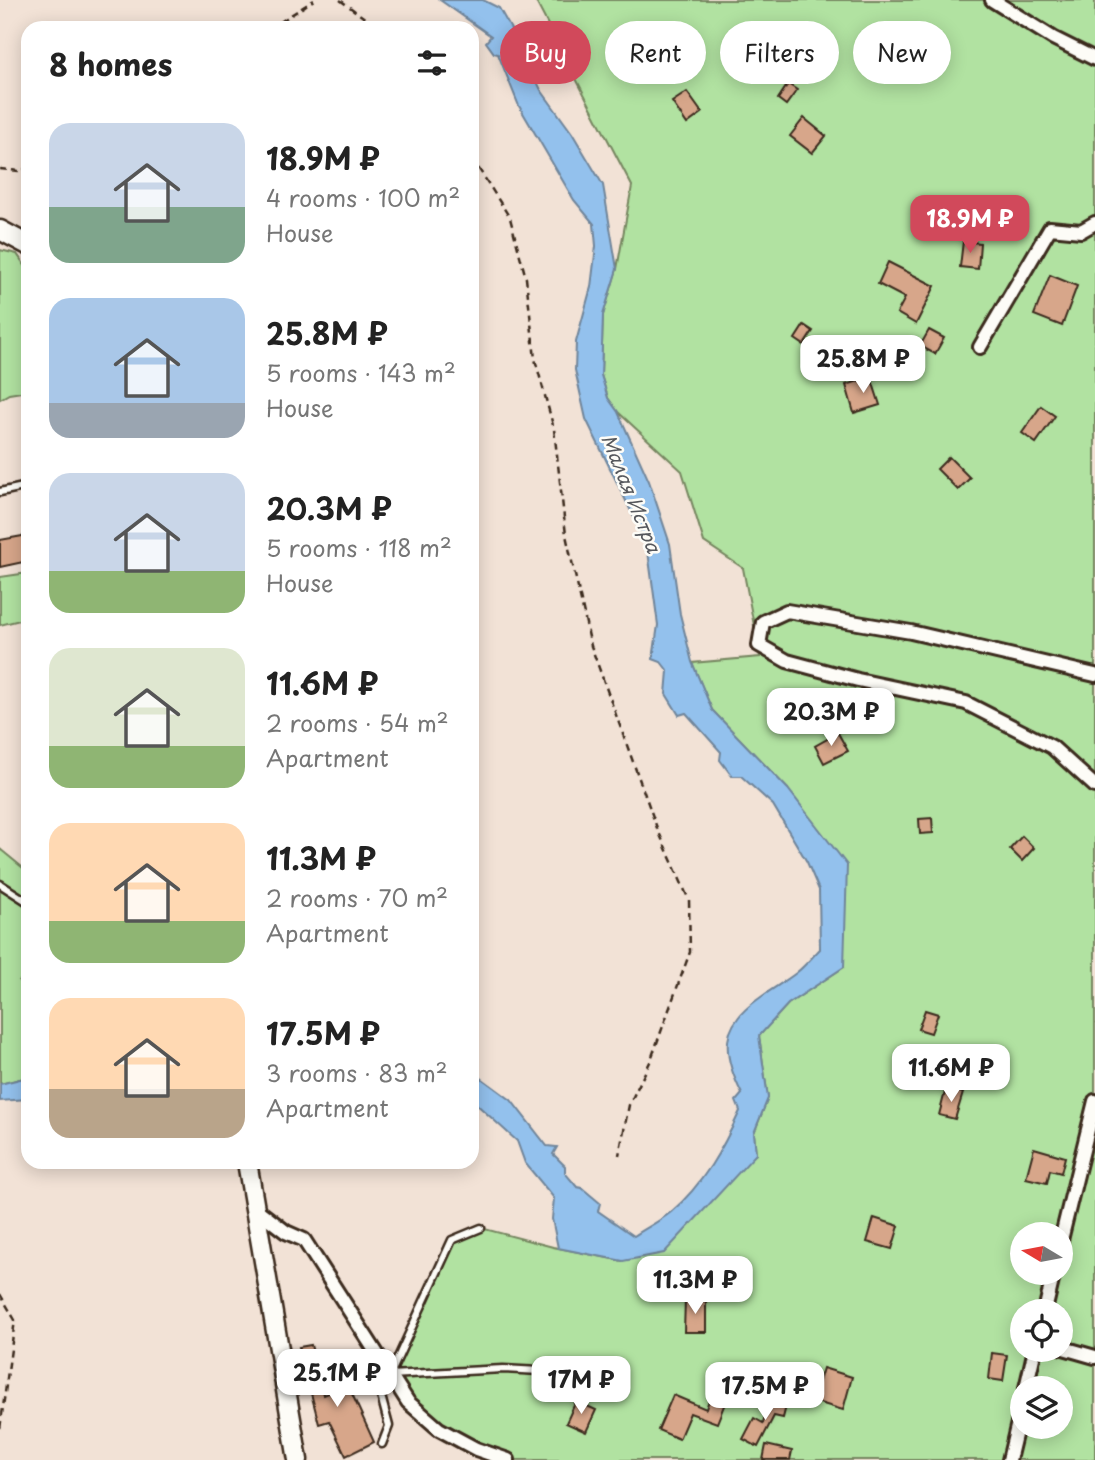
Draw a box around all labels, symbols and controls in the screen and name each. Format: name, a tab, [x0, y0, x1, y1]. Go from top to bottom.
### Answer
chip: Buy	[500, 21, 591, 84]
chip: Rent	[605, 21, 706, 84]
chip: Filters	[720, 21, 839, 84]
chip: New	[853, 21, 951, 84]
text: 8 homes	[49, 41, 172, 86]
icon: filters	[413, 44, 451, 82]
text: 18.9M ₽	[266, 135, 380, 180]
icon: home	[105, 151, 189, 235]
text: 4 rooms · 100 m²	[266, 180, 460, 215]
pin: 18.9M ₽	[905, 196, 1035, 255]
text: 18.9M ₽	[926, 200, 1014, 235]
text: House	[266, 215, 333, 250]
text: 25.8M ₽	[266, 310, 388, 355]
icon: home	[105, 326, 189, 410]
pin: 25.8M ₽	[798, 336, 928, 395]
text: 25.8M ₽	[816, 340, 910, 375]
text: 5 rooms · 143 m²	[266, 355, 456, 390]
text: House	[266, 390, 333, 425]
water label: Малая Истра	[595, 430, 669, 557]
text: 20.3M ₽	[266, 485, 392, 530]
icon: home	[105, 501, 189, 585]
text: 5 rooms · 118 m²	[266, 530, 452, 565]
text: House	[266, 565, 333, 600]
text: 11.6M ₽	[266, 660, 378, 705]
icon: home	[105, 676, 189, 760]
pin: 20.3M ₽	[766, 688, 896, 748]
text: 20.3M ₽	[783, 693, 879, 728]
text: 2 rooms · 54 m²	[266, 705, 449, 740]
text: Apartment	[266, 740, 389, 775]
text: 11.3M ₽	[266, 835, 376, 880]
icon: home	[105, 851, 189, 935]
text: 2 rooms · 70 m²	[266, 880, 448, 915]
text: Apartment	[266, 915, 389, 950]
text: 17.5M ₽	[266, 1010, 380, 1055]
icon: home	[105, 1026, 189, 1110]
pin: 11.6M ₽	[886, 1044, 1016, 1104]
text: 11.6M ₽	[908, 1049, 994, 1084]
text: 3 rooms · 83 m²	[266, 1055, 448, 1090]
text: Apartment	[266, 1090, 389, 1125]
north arrow	[1010, 1222, 1073, 1284]
map controls	[1010, 1222, 1073, 1439]
pin: 11.3M ₽	[630, 1256, 760, 1316]
text: 11.3M ₽	[653, 1261, 737, 1296]
button: locate	[1010, 1299, 1073, 1362]
pin: 25.1M ₽	[272, 1350, 402, 1409]
text: 25.1M ₽	[293, 1354, 381, 1389]
pin: 17M ₽	[532, 1356, 630, 1416]
text: 17M ₽	[548, 1361, 614, 1396]
pin: 17.5M ₽	[700, 1362, 830, 1422]
text: 17.5M ₽	[721, 1367, 809, 1402]
button: layers	[1010, 1376, 1073, 1439]

